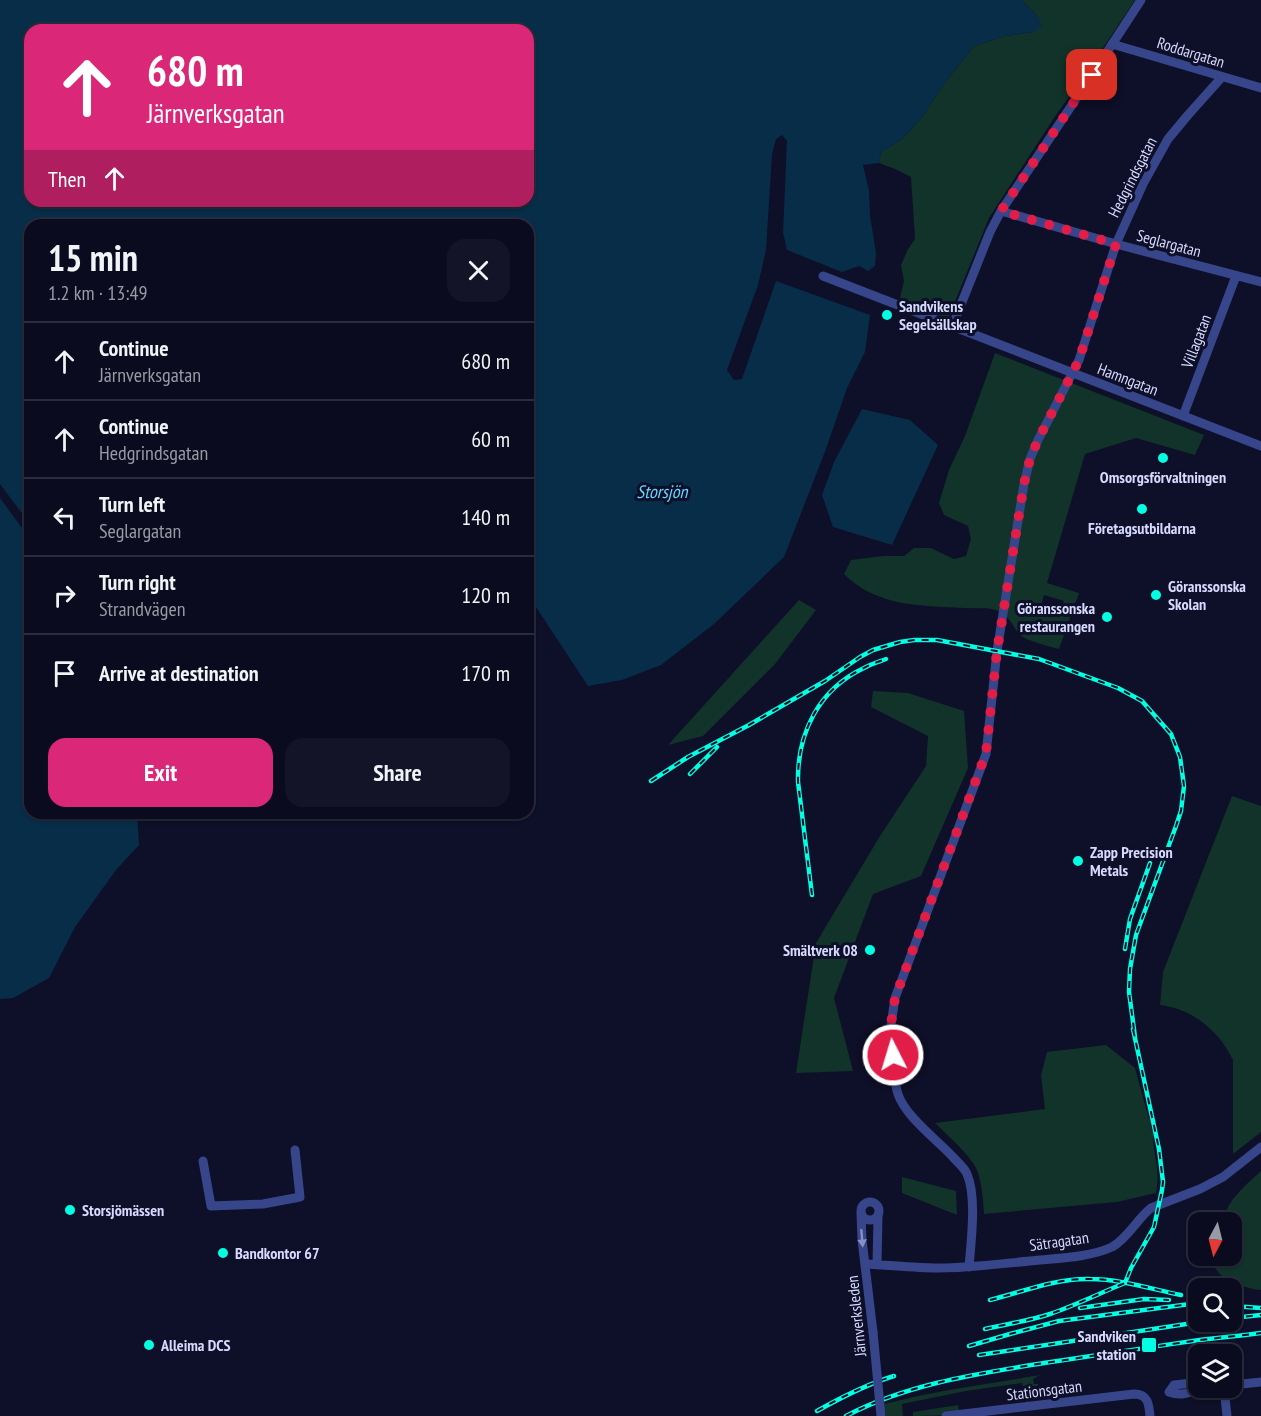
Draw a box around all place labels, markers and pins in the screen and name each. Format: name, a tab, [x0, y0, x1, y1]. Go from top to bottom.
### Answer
pin	[1066, 49, 1117, 100]
place label: Sandvikens Segelsällskap	[899, 296, 977, 334]
marker: Sandvikens Segelsällskap	[880, 308, 894, 322]
marker: Omsorgsförvaltningen	[1156, 451, 1170, 465]
place label: Omsorgsförvaltningen	[1100, 467, 1226, 487]
marker: Företagsutbildarna	[1135, 502, 1149, 516]
place label: Företagsutbildarna	[1088, 518, 1196, 538]
place label: Göranssonska Skolan	[1168, 576, 1246, 614]
marker: Göranssonska Skolan	[1149, 588, 1163, 602]
place label: Göranssonska restaurangen	[1017, 598, 1095, 636]
marker: Göranssonska restaurangen	[1100, 610, 1114, 624]
place label: Zapp Precision Metals	[1090, 842, 1173, 880]
marker: Zapp Precision Metals	[1071, 854, 1085, 868]
place label: Smältverk 08	[783, 940, 858, 960]
marker: Smältverk 08	[863, 943, 877, 957]
place label: Storsjömässen	[82, 1200, 164, 1220]
marker: Storsjömässen	[63, 1203, 77, 1217]
place label: Bandkontor 67	[235, 1243, 320, 1263]
marker: Bandkontor 67	[216, 1246, 230, 1260]
place label: Sandviken station	[1078, 1326, 1136, 1364]
place label: Alleima DCS	[160, 1335, 231, 1355]
marker: Sandviken station	[1140, 1336, 1158, 1354]
marker: Alleima DCS	[142, 1338, 156, 1352]

